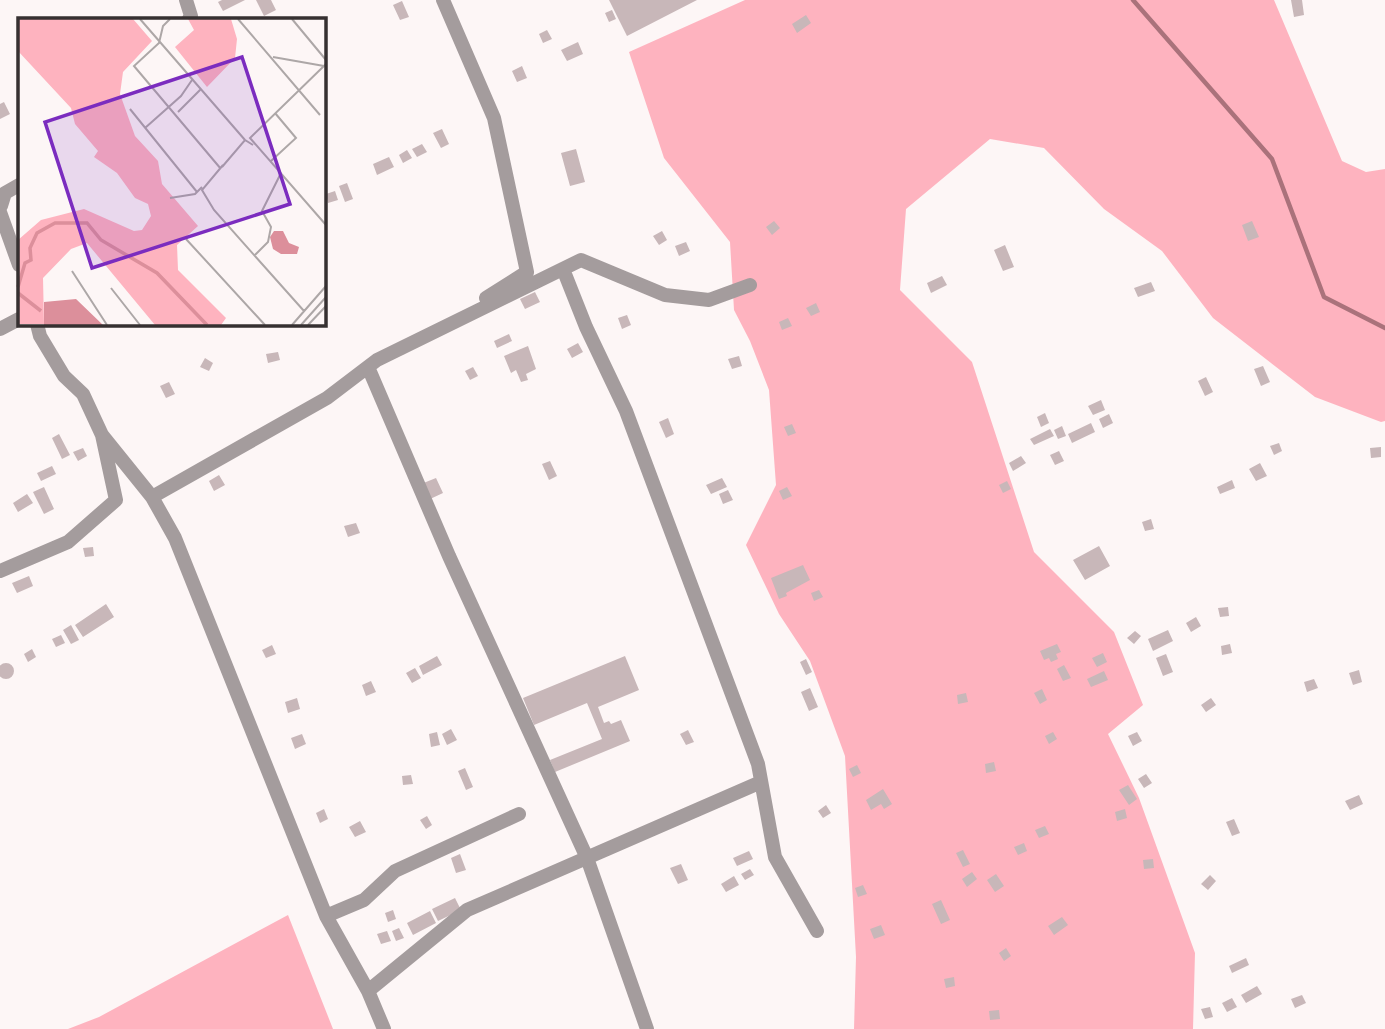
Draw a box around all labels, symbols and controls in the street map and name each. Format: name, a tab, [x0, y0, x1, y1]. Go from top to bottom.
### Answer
inset map	[18, 18, 326, 326]

